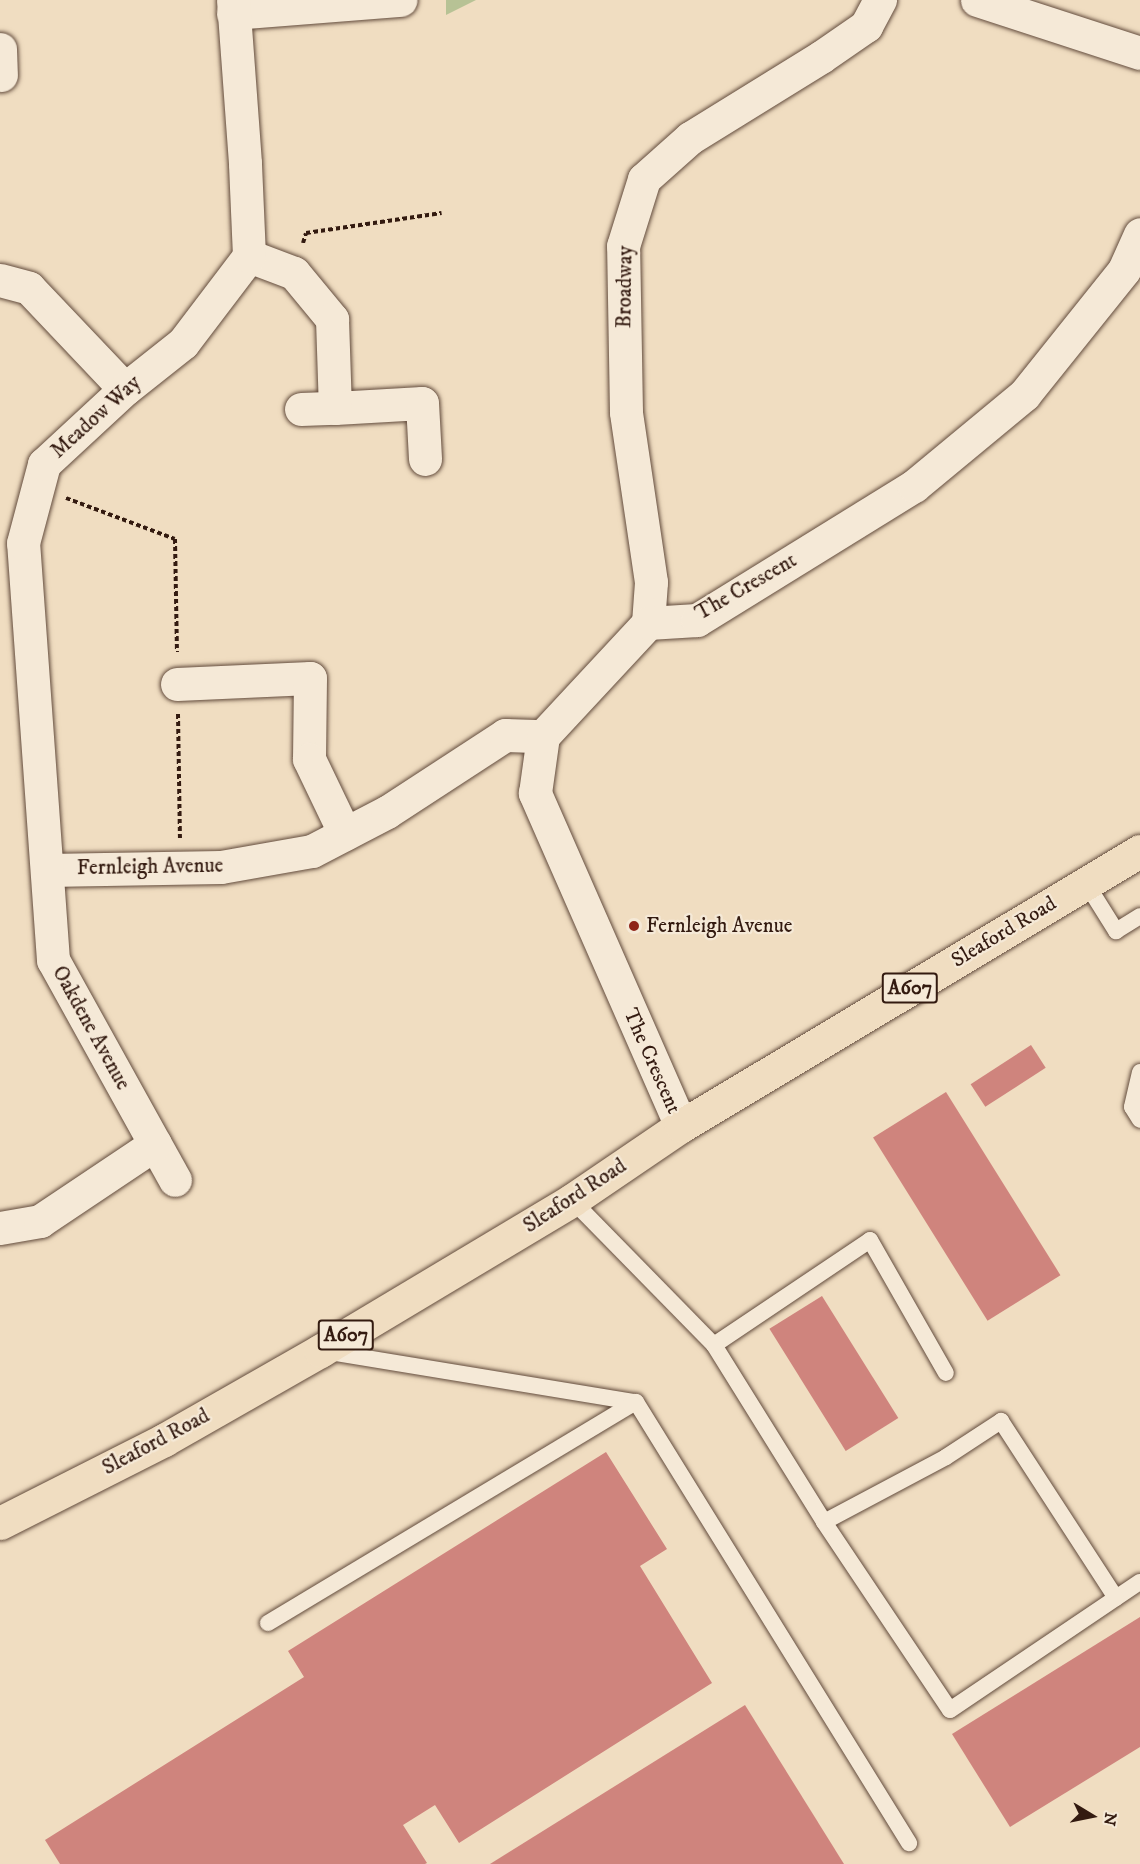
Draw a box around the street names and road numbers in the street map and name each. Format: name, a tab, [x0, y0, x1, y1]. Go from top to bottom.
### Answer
street label: Broadway	[612, 245, 638, 329]
street label: Meadow Way	[46, 370, 146, 464]
street label: The Crescent	[691, 548, 801, 626]
street label: Fernleigh Avenue	[77, 853, 223, 881]
street label: Sleaford Road	[947, 891, 1061, 973]
street label: Oakdene Avenue	[47, 962, 135, 1094]
road number: A607	[882, 971, 938, 1005]
street label: The Crescent	[618, 1004, 686, 1118]
street label: Sleaford Road	[519, 1153, 631, 1239]
road number: A607	[318, 1318, 374, 1352]
street label: Sleaford Road	[98, 1403, 214, 1481]

